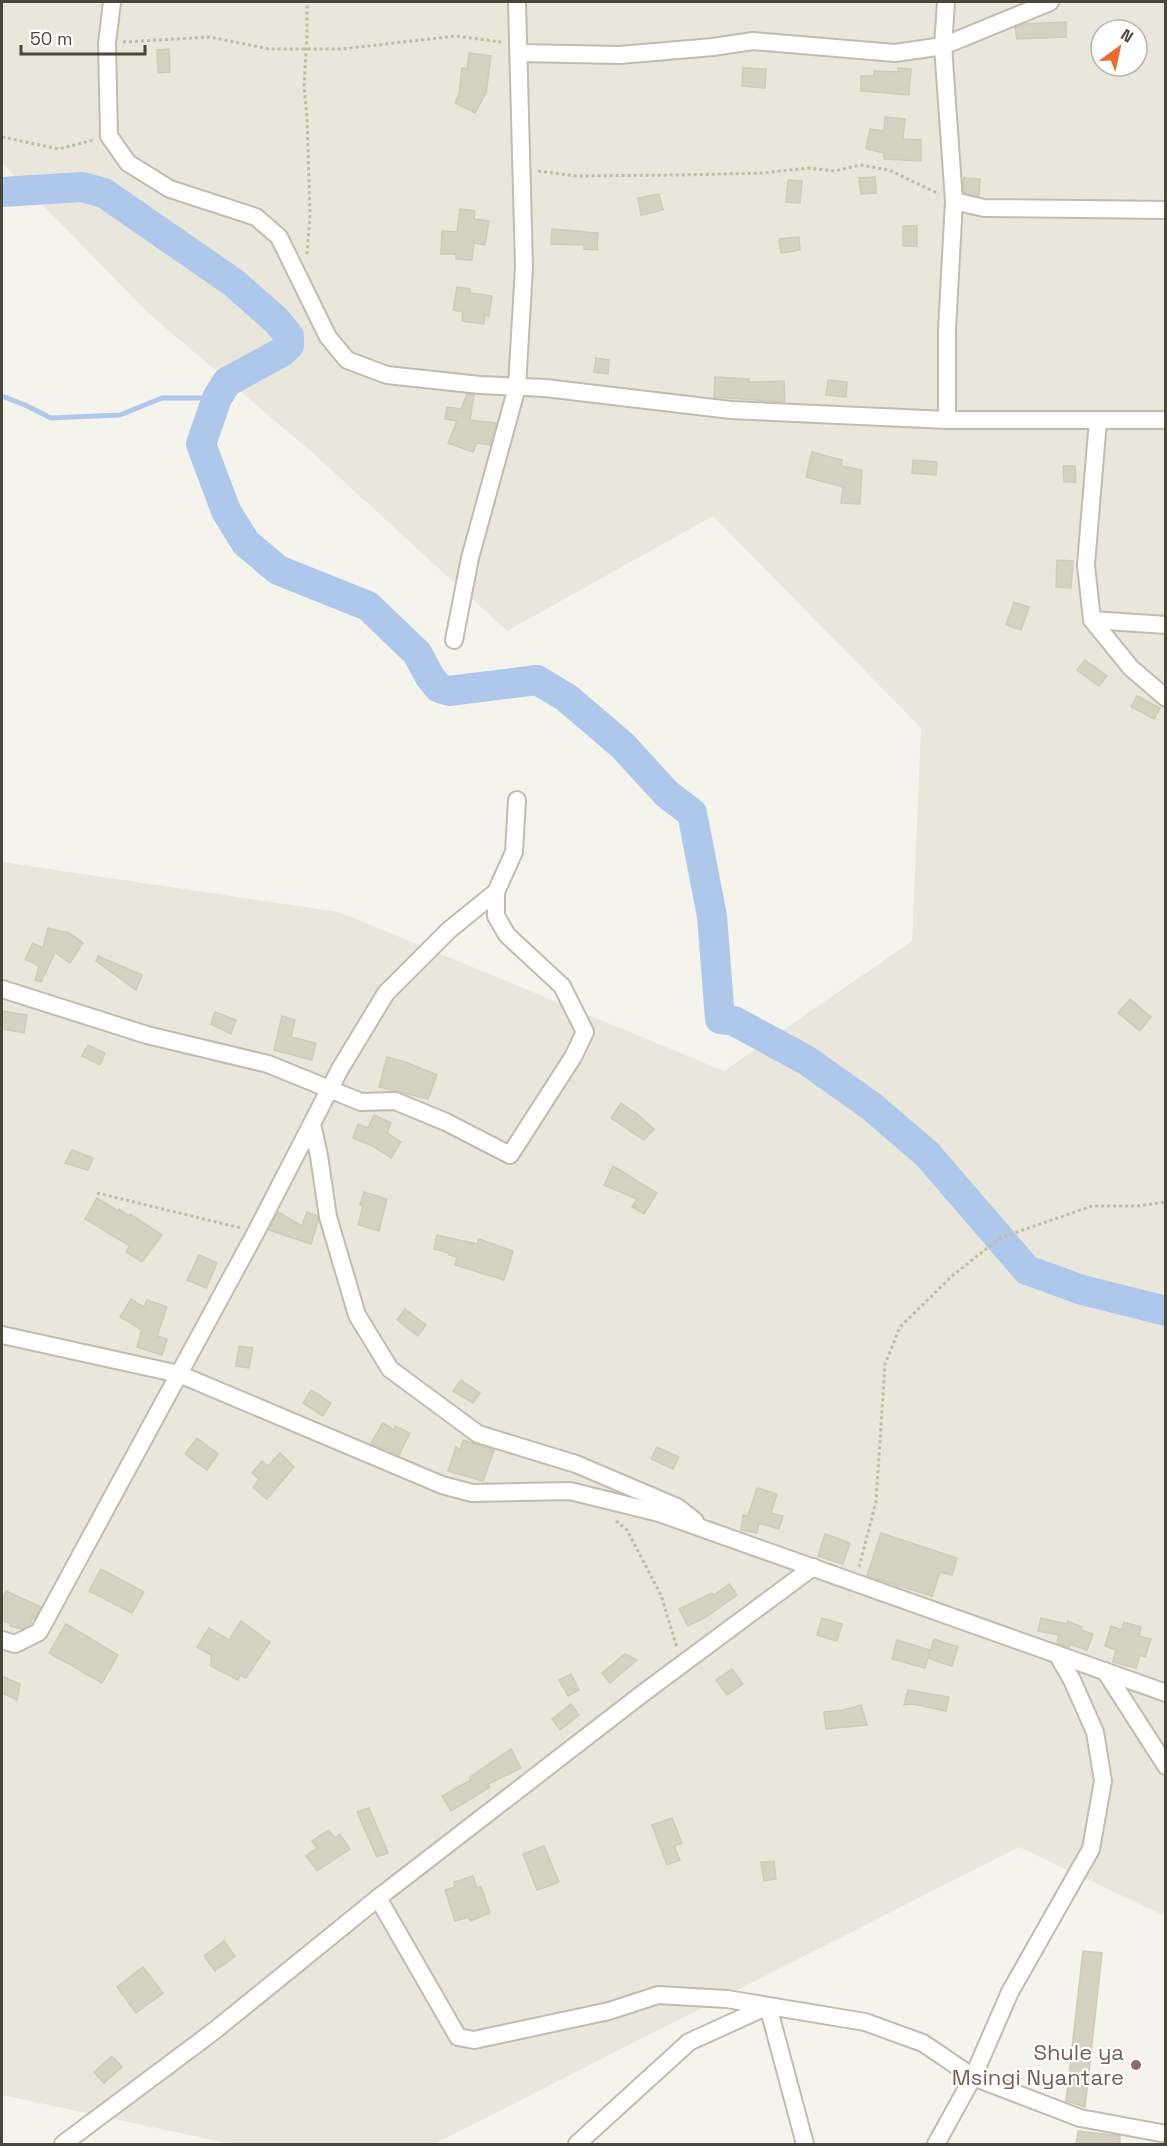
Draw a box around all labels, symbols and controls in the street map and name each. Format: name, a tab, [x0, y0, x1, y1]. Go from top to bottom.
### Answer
scale bar	[21, 18, 146, 56]
north arrow	[1089, 18, 1149, 78]
text: N	[1117, 24, 1137, 48]
text: 50 m	[30, 27, 72, 50]
place label: Shule ya Msingi Nyantare	[952, 2038, 1124, 2091]
marker: Shule ya Msingi Nyantare	[1129, 2058, 1143, 2072]

